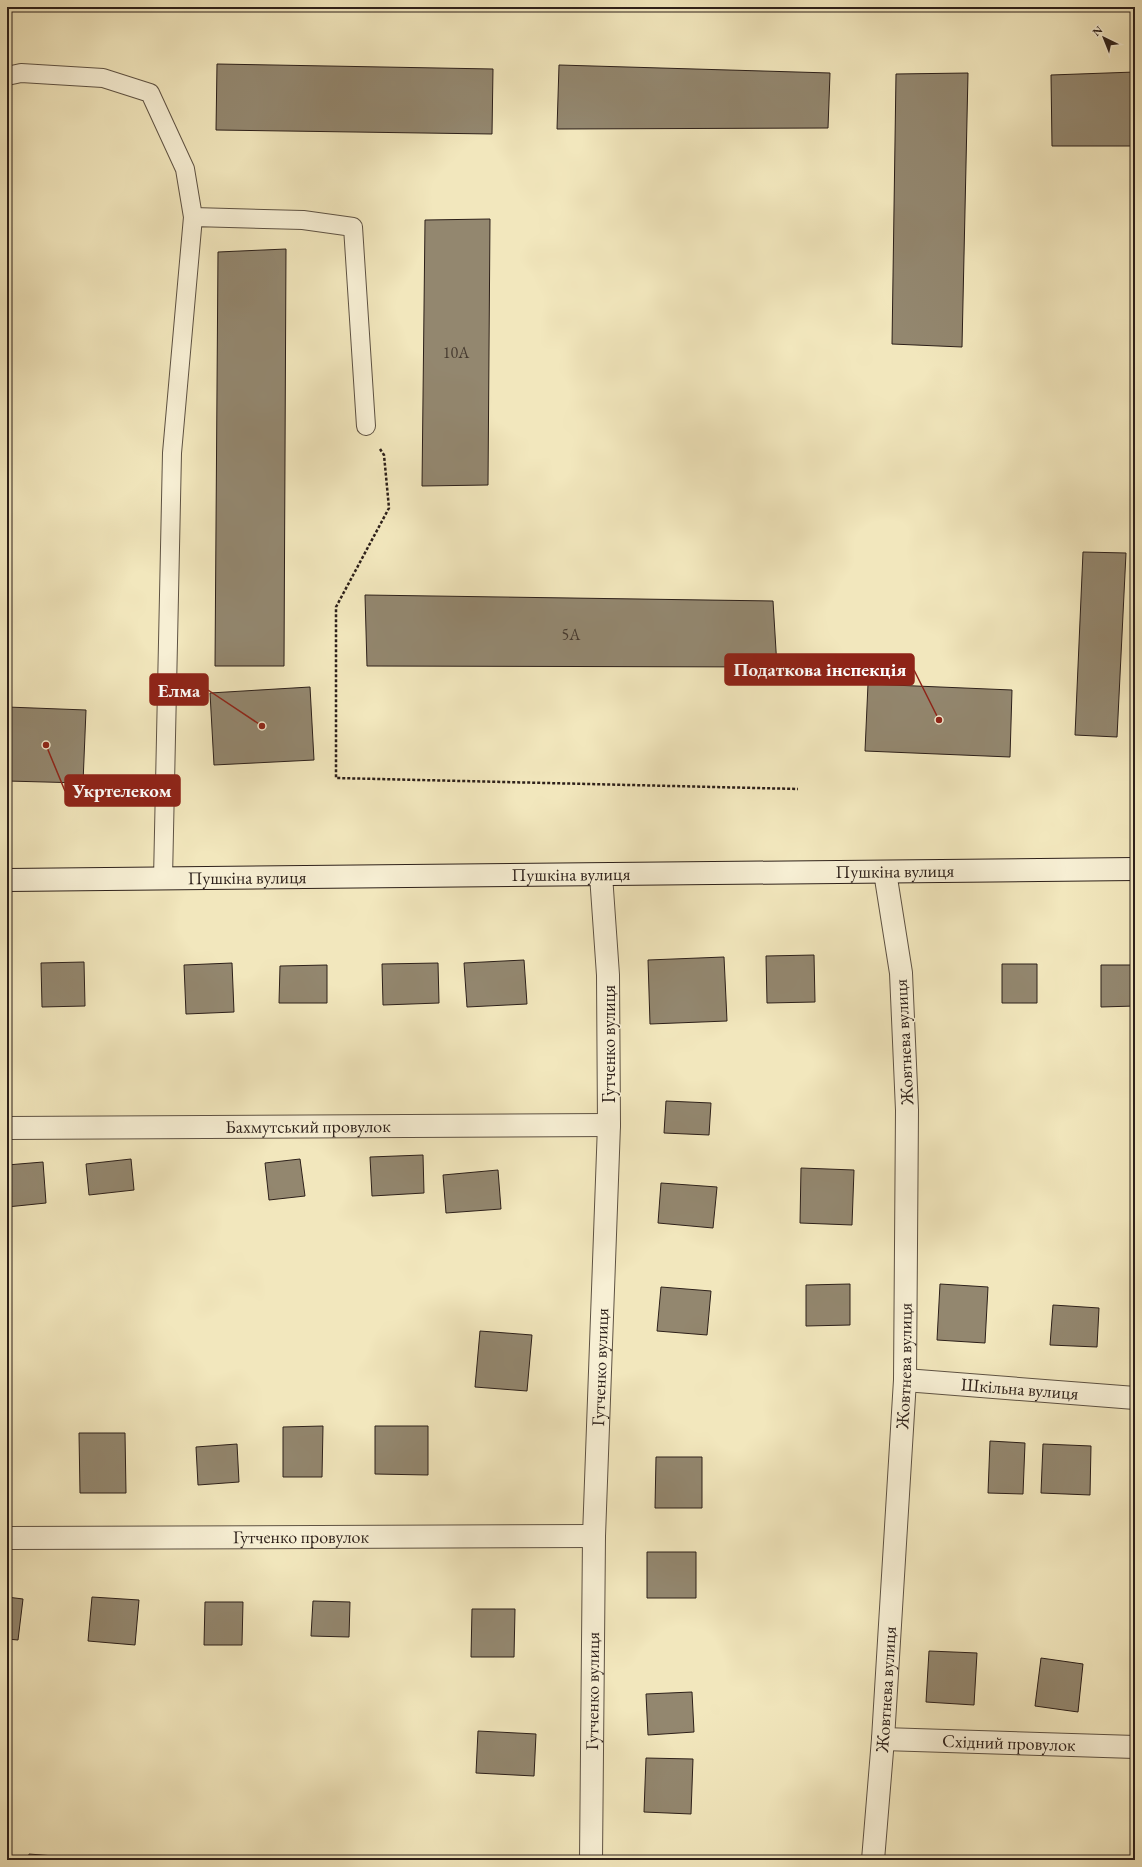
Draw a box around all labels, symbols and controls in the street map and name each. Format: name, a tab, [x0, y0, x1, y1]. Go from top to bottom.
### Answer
north arrow	[1084, 18, 1124, 58]
text: N	[1089, 22, 1105, 39]
house number: 10А	[443, 342, 470, 363]
house number: 5А	[562, 624, 581, 645]
callout: Податкова інспекція	[725, 654, 914, 685]
text: Податкова інспекція	[734, 657, 906, 682]
callout: Елма	[150, 674, 208, 705]
text: Елма	[158, 678, 201, 703]
callout: Укртелеком	[65, 775, 180, 806]
text: Укртелеком	[71, 778, 172, 803]
street label: Пушкіна вулиця	[835, 859, 954, 883]
street label: Пушкіна вулиця	[511, 862, 630, 886]
street label: Пушкіна вулиця	[187, 865, 306, 889]
street label: Жовтнева вулиця	[889, 978, 918, 1107]
street label: Гутченко вулиця	[597, 985, 620, 1103]
street label: Бахмутський провулок	[225, 1114, 391, 1138]
street label: Жовтнева вулиця	[890, 1303, 917, 1431]
street label: Гутченко вулиця	[586, 1308, 613, 1427]
street label: Шкільна вулиця	[960, 1372, 1079, 1405]
street label: Гутченко провулок	[233, 1525, 370, 1548]
street label: Жовтнева вулиця	[870, 1626, 901, 1754]
street label: Гутченко вулиця	[580, 1632, 604, 1750]
street label: Східний провулок	[942, 1729, 1076, 1756]

